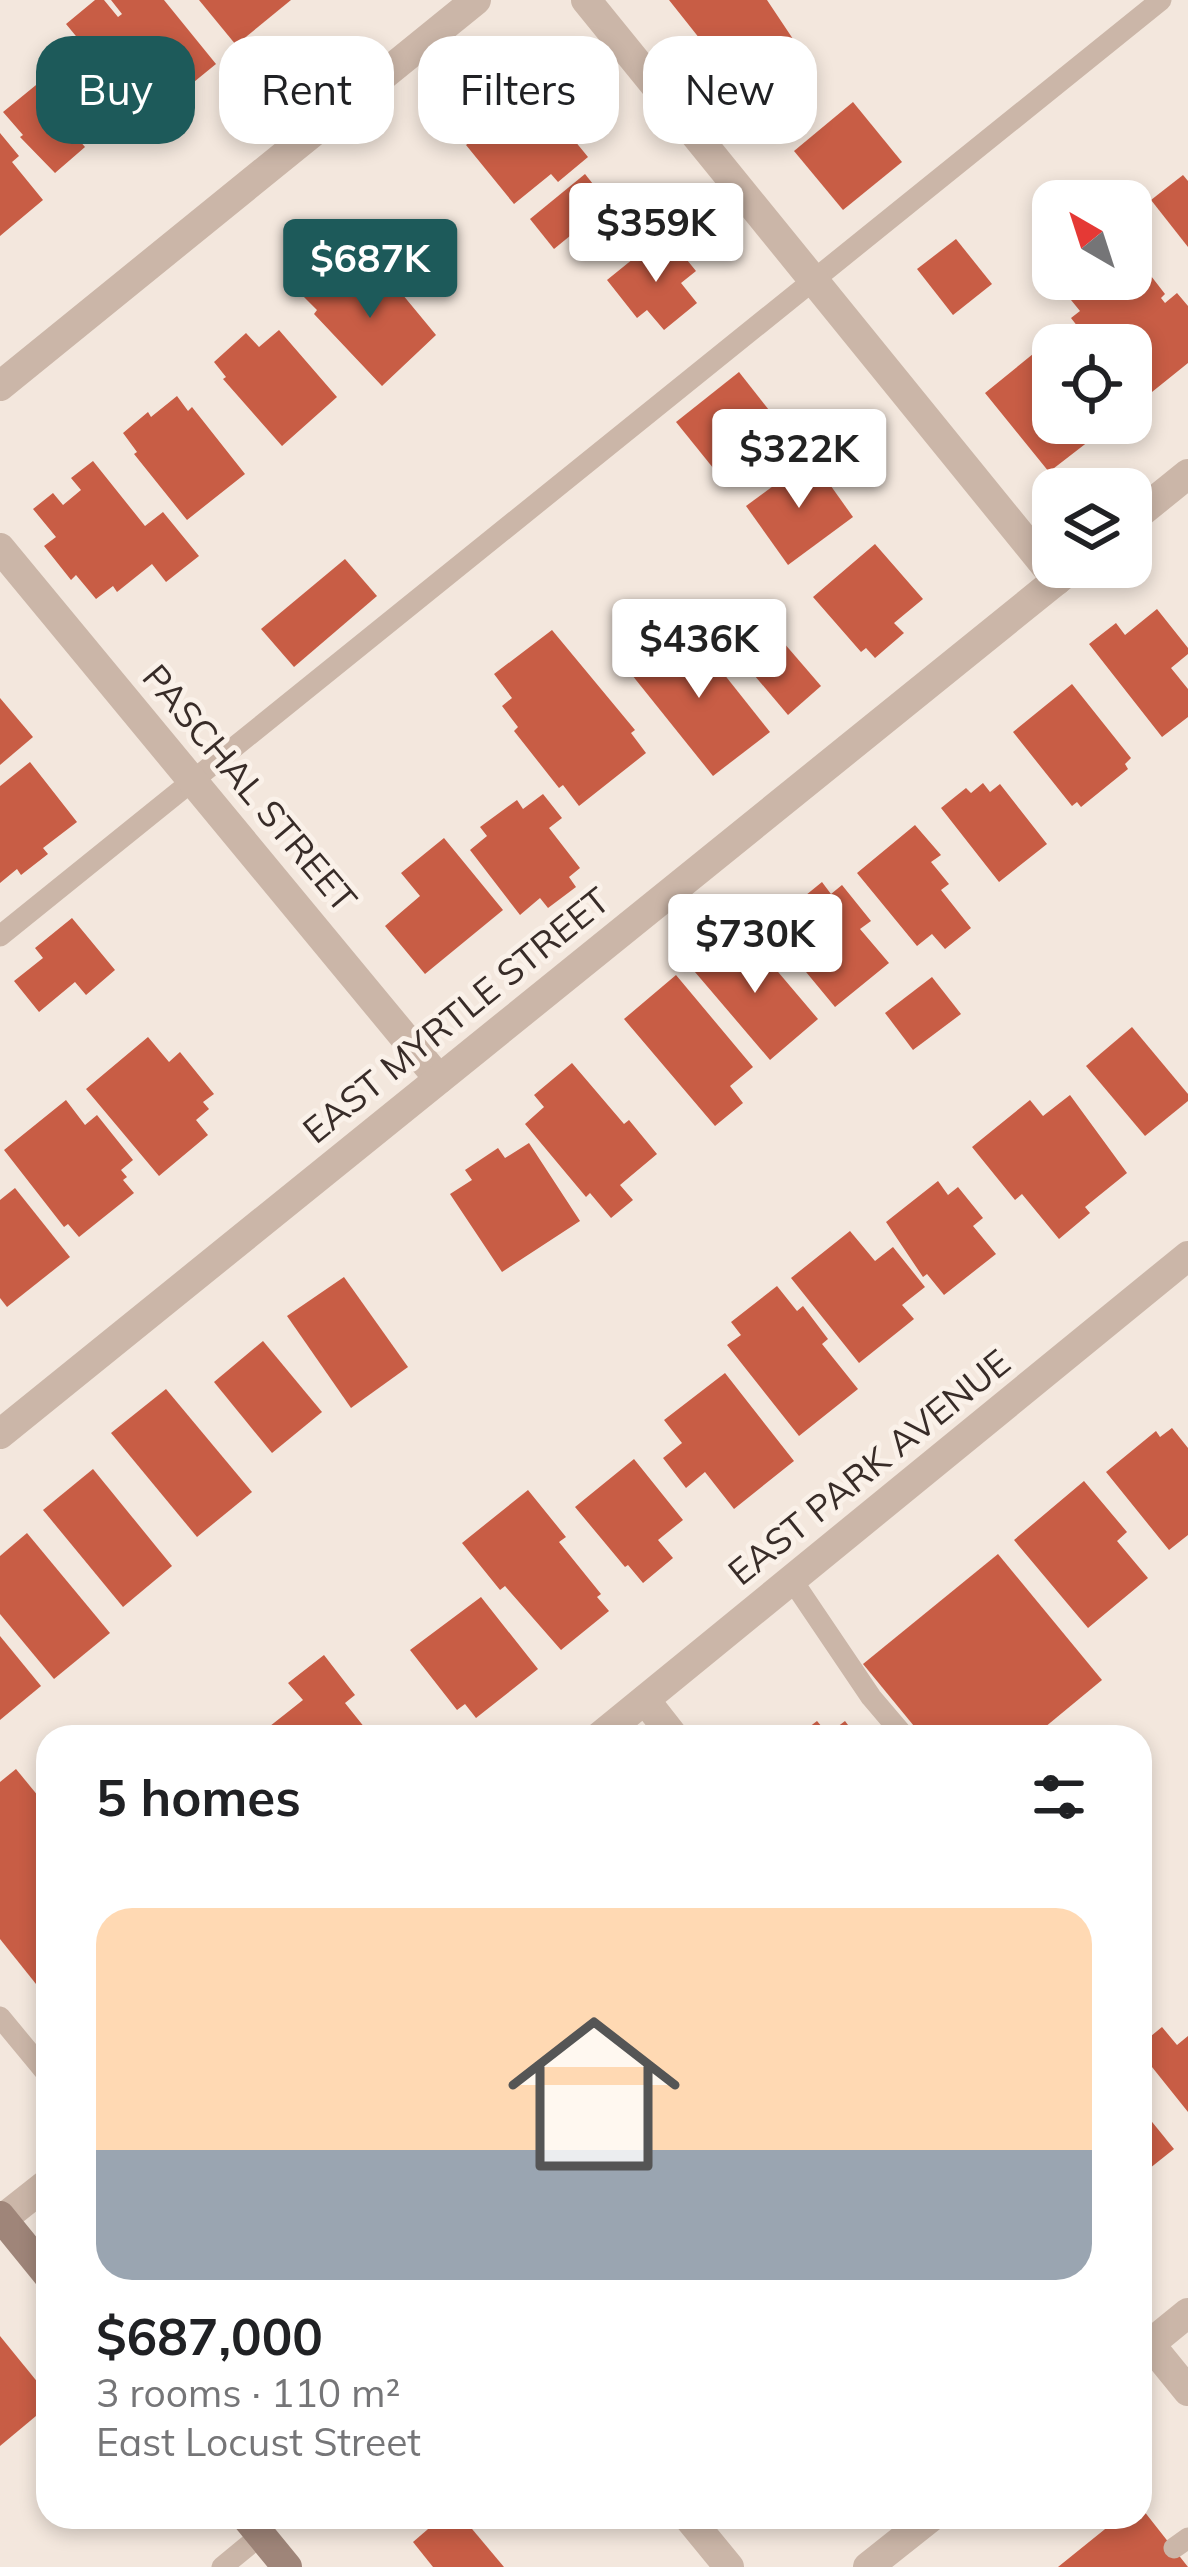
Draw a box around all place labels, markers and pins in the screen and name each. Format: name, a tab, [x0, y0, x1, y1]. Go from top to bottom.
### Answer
pin: $359K	[572, 183, 740, 285]
pin: $687K	[286, 219, 454, 321]
pin: $322K	[715, 409, 883, 511]
pin: $436K	[615, 599, 783, 701]
pin: $730K	[671, 894, 839, 996]

